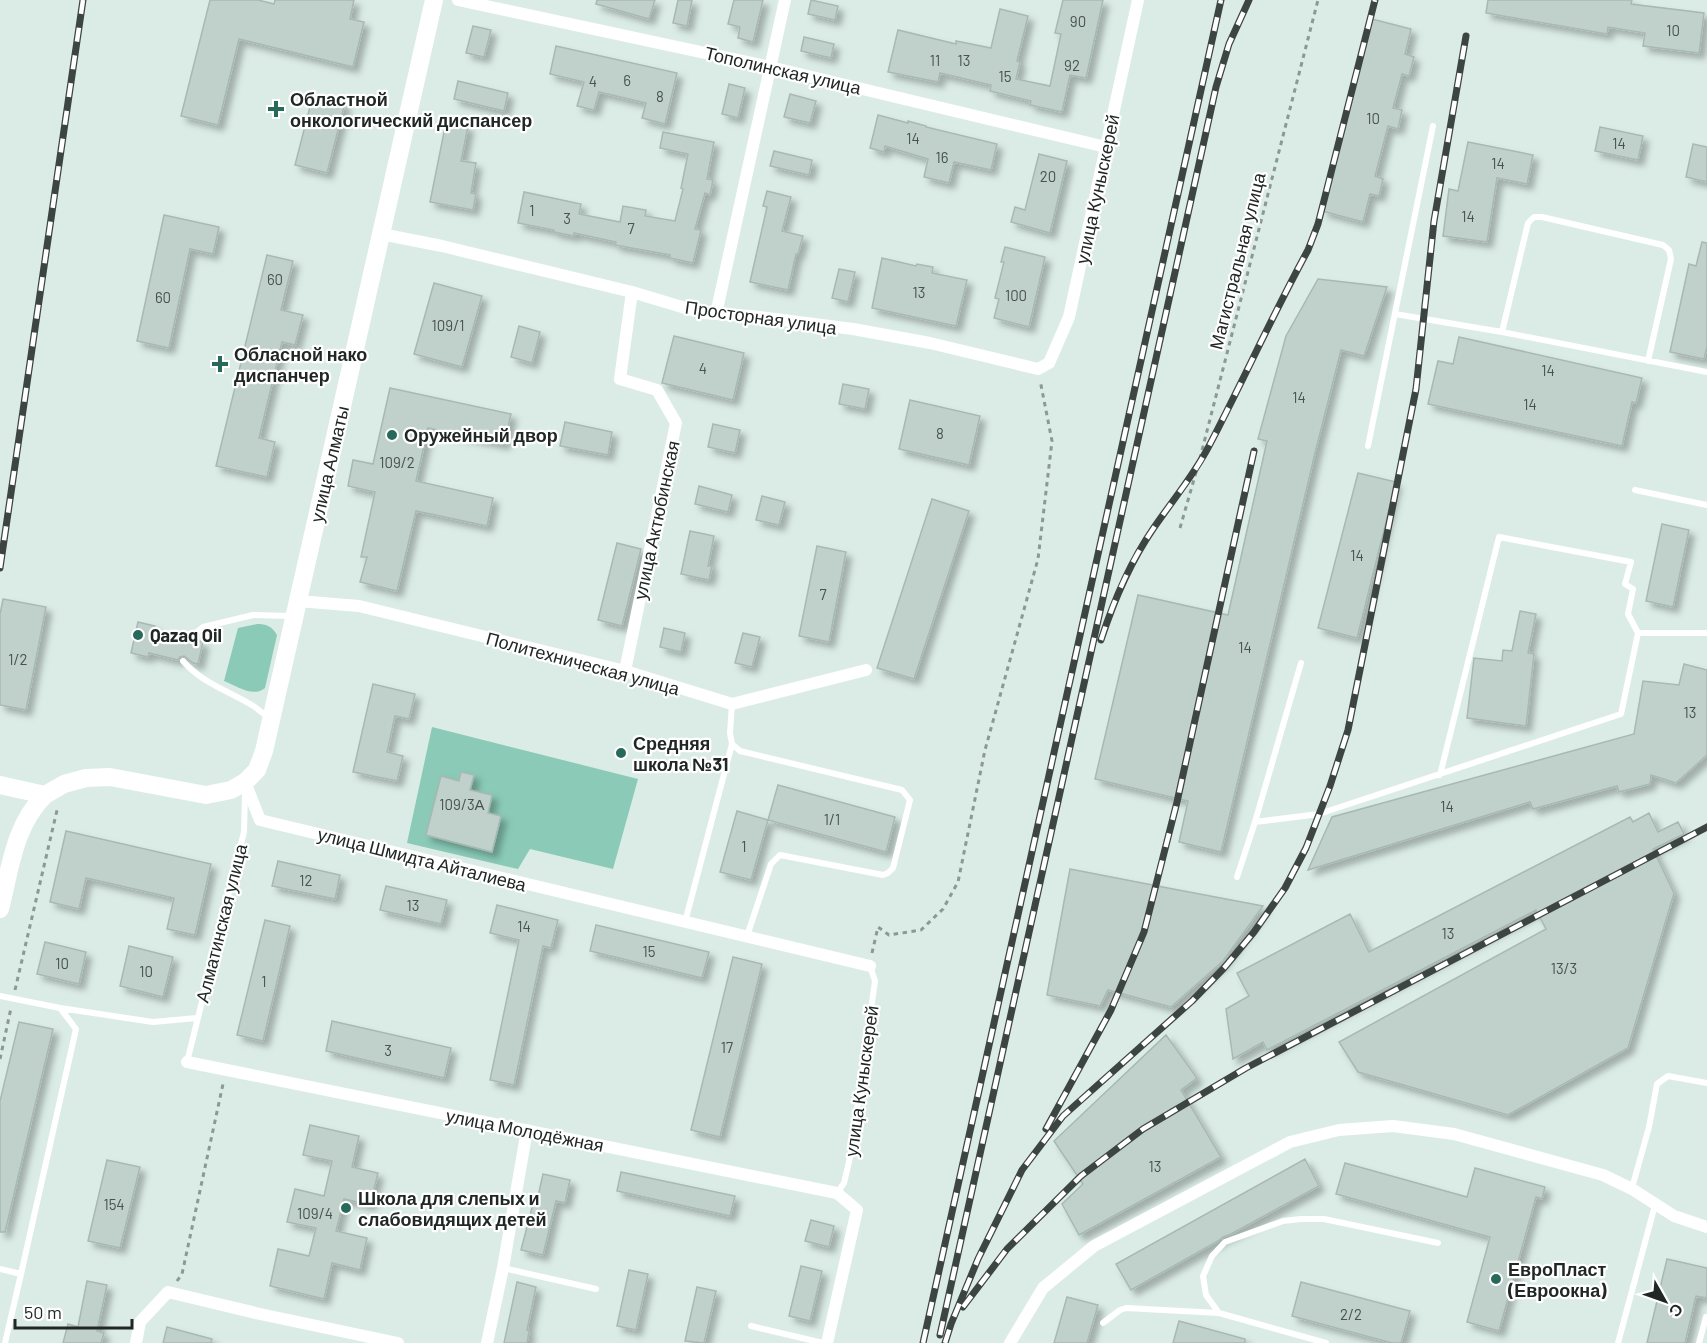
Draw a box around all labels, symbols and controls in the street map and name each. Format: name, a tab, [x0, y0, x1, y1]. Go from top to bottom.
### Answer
house number: 90	[1070, 12, 1086, 30]
house number: 10	[1666, 21, 1680, 39]
street label: Тополинская улица	[703, 41, 864, 99]
house number: 11	[930, 51, 940, 69]
house number: 13	[958, 51, 970, 69]
house number: 92	[1064, 56, 1080, 74]
house number: 15	[999, 67, 1011, 85]
house number: 6	[623, 71, 631, 89]
house number: 4	[589, 72, 597, 90]
house number: 8	[656, 87, 664, 105]
place label: Областной онкологический диспансер	[290, 88, 532, 131]
marker: Областной онкологический диспансер	[267, 100, 285, 118]
house number: 10	[1366, 109, 1380, 127]
street label: улица Куныскерей	[1070, 112, 1124, 266]
house number: 14	[906, 129, 920, 147]
house number: 14	[1612, 134, 1626, 152]
house number: 16	[936, 148, 948, 166]
house number: 14	[1491, 154, 1505, 172]
house number: 20	[1040, 167, 1056, 185]
street label: Магистральная улица	[1204, 169, 1270, 352]
house number: 1	[529, 201, 535, 219]
house number: 14	[1461, 207, 1475, 225]
house number: 3	[563, 209, 571, 227]
house number: 7	[627, 219, 635, 237]
house number: 60	[267, 270, 283, 288]
house number: 13	[913, 283, 925, 301]
house number: 100	[1005, 286, 1027, 304]
house number: 60	[155, 288, 171, 306]
street label: Просторная улица	[684, 295, 839, 339]
house number: 109/1	[432, 316, 464, 334]
place label: Обласной нако диспанчер	[234, 343, 367, 386]
marker: Обласной нако диспанчер	[211, 355, 229, 373]
house number: 4	[699, 359, 707, 377]
house number: 14	[1541, 361, 1555, 379]
house number: 14	[1292, 388, 1306, 406]
house number: 14	[1523, 395, 1537, 413]
street label: улица Алматы	[305, 404, 353, 524]
place label: Оружейный двор	[404, 424, 558, 446]
house number: 8	[936, 424, 944, 442]
marker: Оружейный двор	[385, 428, 399, 442]
street label: улица Актюбинская	[628, 438, 684, 602]
house number: 109/2	[379, 453, 415, 471]
house number: 14	[1350, 546, 1364, 564]
house number: 7	[819, 585, 827, 603]
place label: Qazaq Oil	[150, 624, 222, 646]
street label: Политехническая улица	[484, 627, 683, 700]
marker: Qazaq Oil	[131, 628, 145, 642]
house number: 14	[1238, 638, 1252, 656]
house number: 1/2	[8, 650, 28, 668]
house number: 13	[1684, 703, 1696, 721]
place label: Средняя школа №31	[633, 732, 728, 775]
marker: Средняя школа №31	[614, 746, 628, 760]
house number: 109/3А	[439, 795, 485, 813]
house number: 14	[1440, 797, 1454, 815]
house number: 1/1	[824, 810, 840, 828]
street label: улица Шмидта Айталиева	[315, 822, 530, 896]
house number: 1	[741, 837, 747, 855]
street label: Алматинская улица	[191, 840, 252, 1005]
house number: 12	[299, 871, 313, 889]
house number: 13	[407, 896, 419, 914]
house number: 14	[517, 917, 531, 935]
house number: 13	[1442, 924, 1454, 942]
house number: 15	[643, 942, 655, 960]
house number: 10	[55, 954, 69, 972]
house number: 13/3	[1551, 959, 1577, 977]
house number: 10	[139, 962, 153, 980]
house number: 1	[261, 972, 267, 990]
street label: улица Куныскерей	[839, 1004, 883, 1158]
house number: 17	[721, 1038, 733, 1056]
house number: 3	[384, 1041, 392, 1059]
street label: улица Молодёжная	[444, 1104, 606, 1156]
house number: 13	[1149, 1157, 1161, 1175]
place label: Школа для слепых и слабовидящих детей	[358, 1187, 547, 1230]
house number: 154	[103, 1195, 125, 1213]
marker: Школа для слепых и слабовидящих детей	[339, 1201, 353, 1215]
house number: 109/4	[297, 1204, 333, 1222]
place label: ЕвроПласт (Евроокна)	[1507, 1258, 1607, 1301]
north arrow	[1635, 1271, 1695, 1331]
marker: ЕвроПласт (Евроокна)	[1489, 1272, 1503, 1286]
scale bar	[15, 1292, 132, 1330]
text: С	[1666, 1300, 1688, 1322]
text: 50 m	[24, 1301, 62, 1323]
house number: 2/2	[1340, 1305, 1362, 1323]

